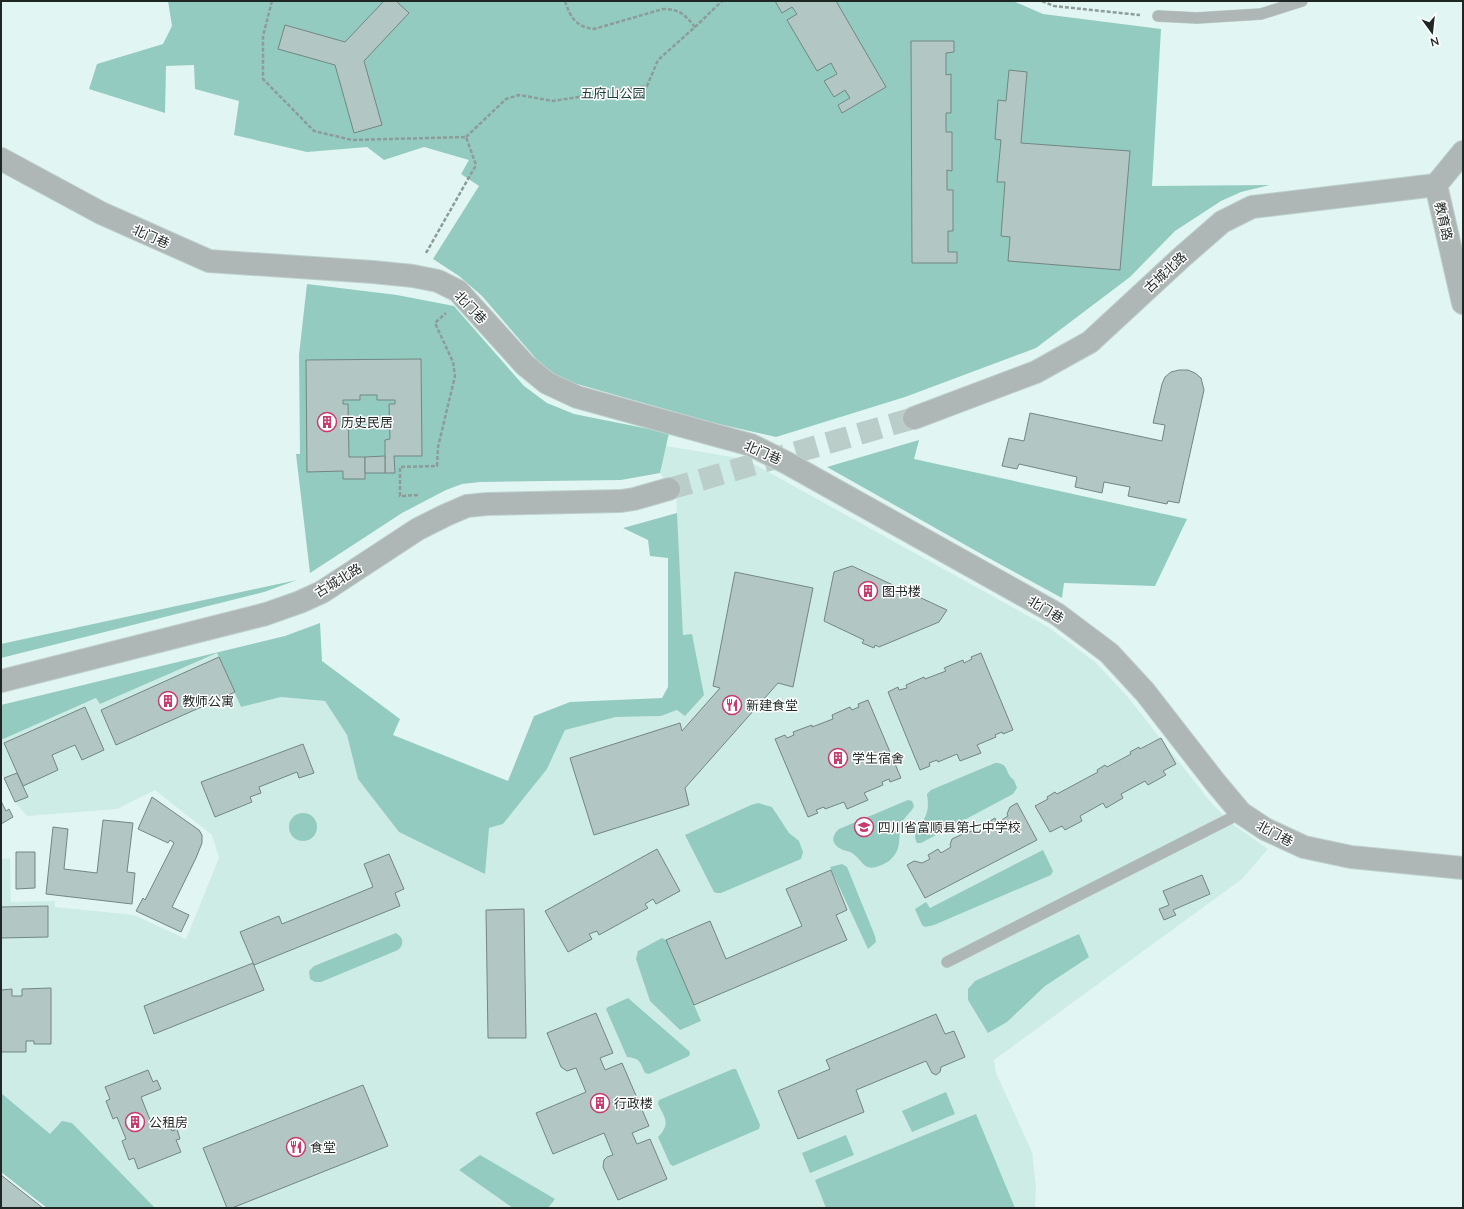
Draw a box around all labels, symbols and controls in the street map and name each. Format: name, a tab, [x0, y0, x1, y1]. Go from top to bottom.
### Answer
north arrow	[1412, 12, 1452, 52]
text: N	[1429, 35, 1440, 50]
park label: 五府山公园	[580, 85, 646, 101]
street label: 教育路	[1432, 200, 1456, 242]
street label: 北门巷	[130, 221, 172, 251]
street label: 古城北路	[1141, 248, 1189, 296]
street label: 北门巷	[452, 287, 490, 327]
building icon: 历史民居	[316, 411, 338, 433]
place label: 历史民居	[341, 414, 393, 430]
street label: 北门巷	[742, 437, 784, 467]
street label: 古城北路	[312, 560, 364, 600]
building icon: 图书楼	[857, 580, 879, 602]
place label: 图书楼	[882, 583, 921, 599]
street label: 北门巷	[1025, 592, 1067, 626]
building icon: 教师公寓	[157, 690, 179, 712]
place label: 教师公寓	[182, 693, 234, 709]
restaurant icon: 新建食堂	[721, 694, 743, 716]
place label: 新建食堂	[746, 697, 798, 713]
building icon: 学生宿舍	[827, 747, 849, 769]
place label: 学生宿舍	[852, 750, 904, 766]
school or university icon: 四川省富顺县第七中学校	[853, 816, 875, 838]
street label: 北门巷	[1254, 817, 1296, 849]
place label: 四川省富顺县第七中学校	[878, 819, 1021, 835]
building icon: 行政楼	[589, 1092, 611, 1114]
place label: 行政楼	[614, 1095, 653, 1111]
building icon: 公租房	[124, 1111, 146, 1133]
place label: 公租房	[149, 1114, 188, 1130]
restaurant icon: 食堂	[285, 1136, 307, 1158]
place label: 食堂	[310, 1139, 336, 1155]

